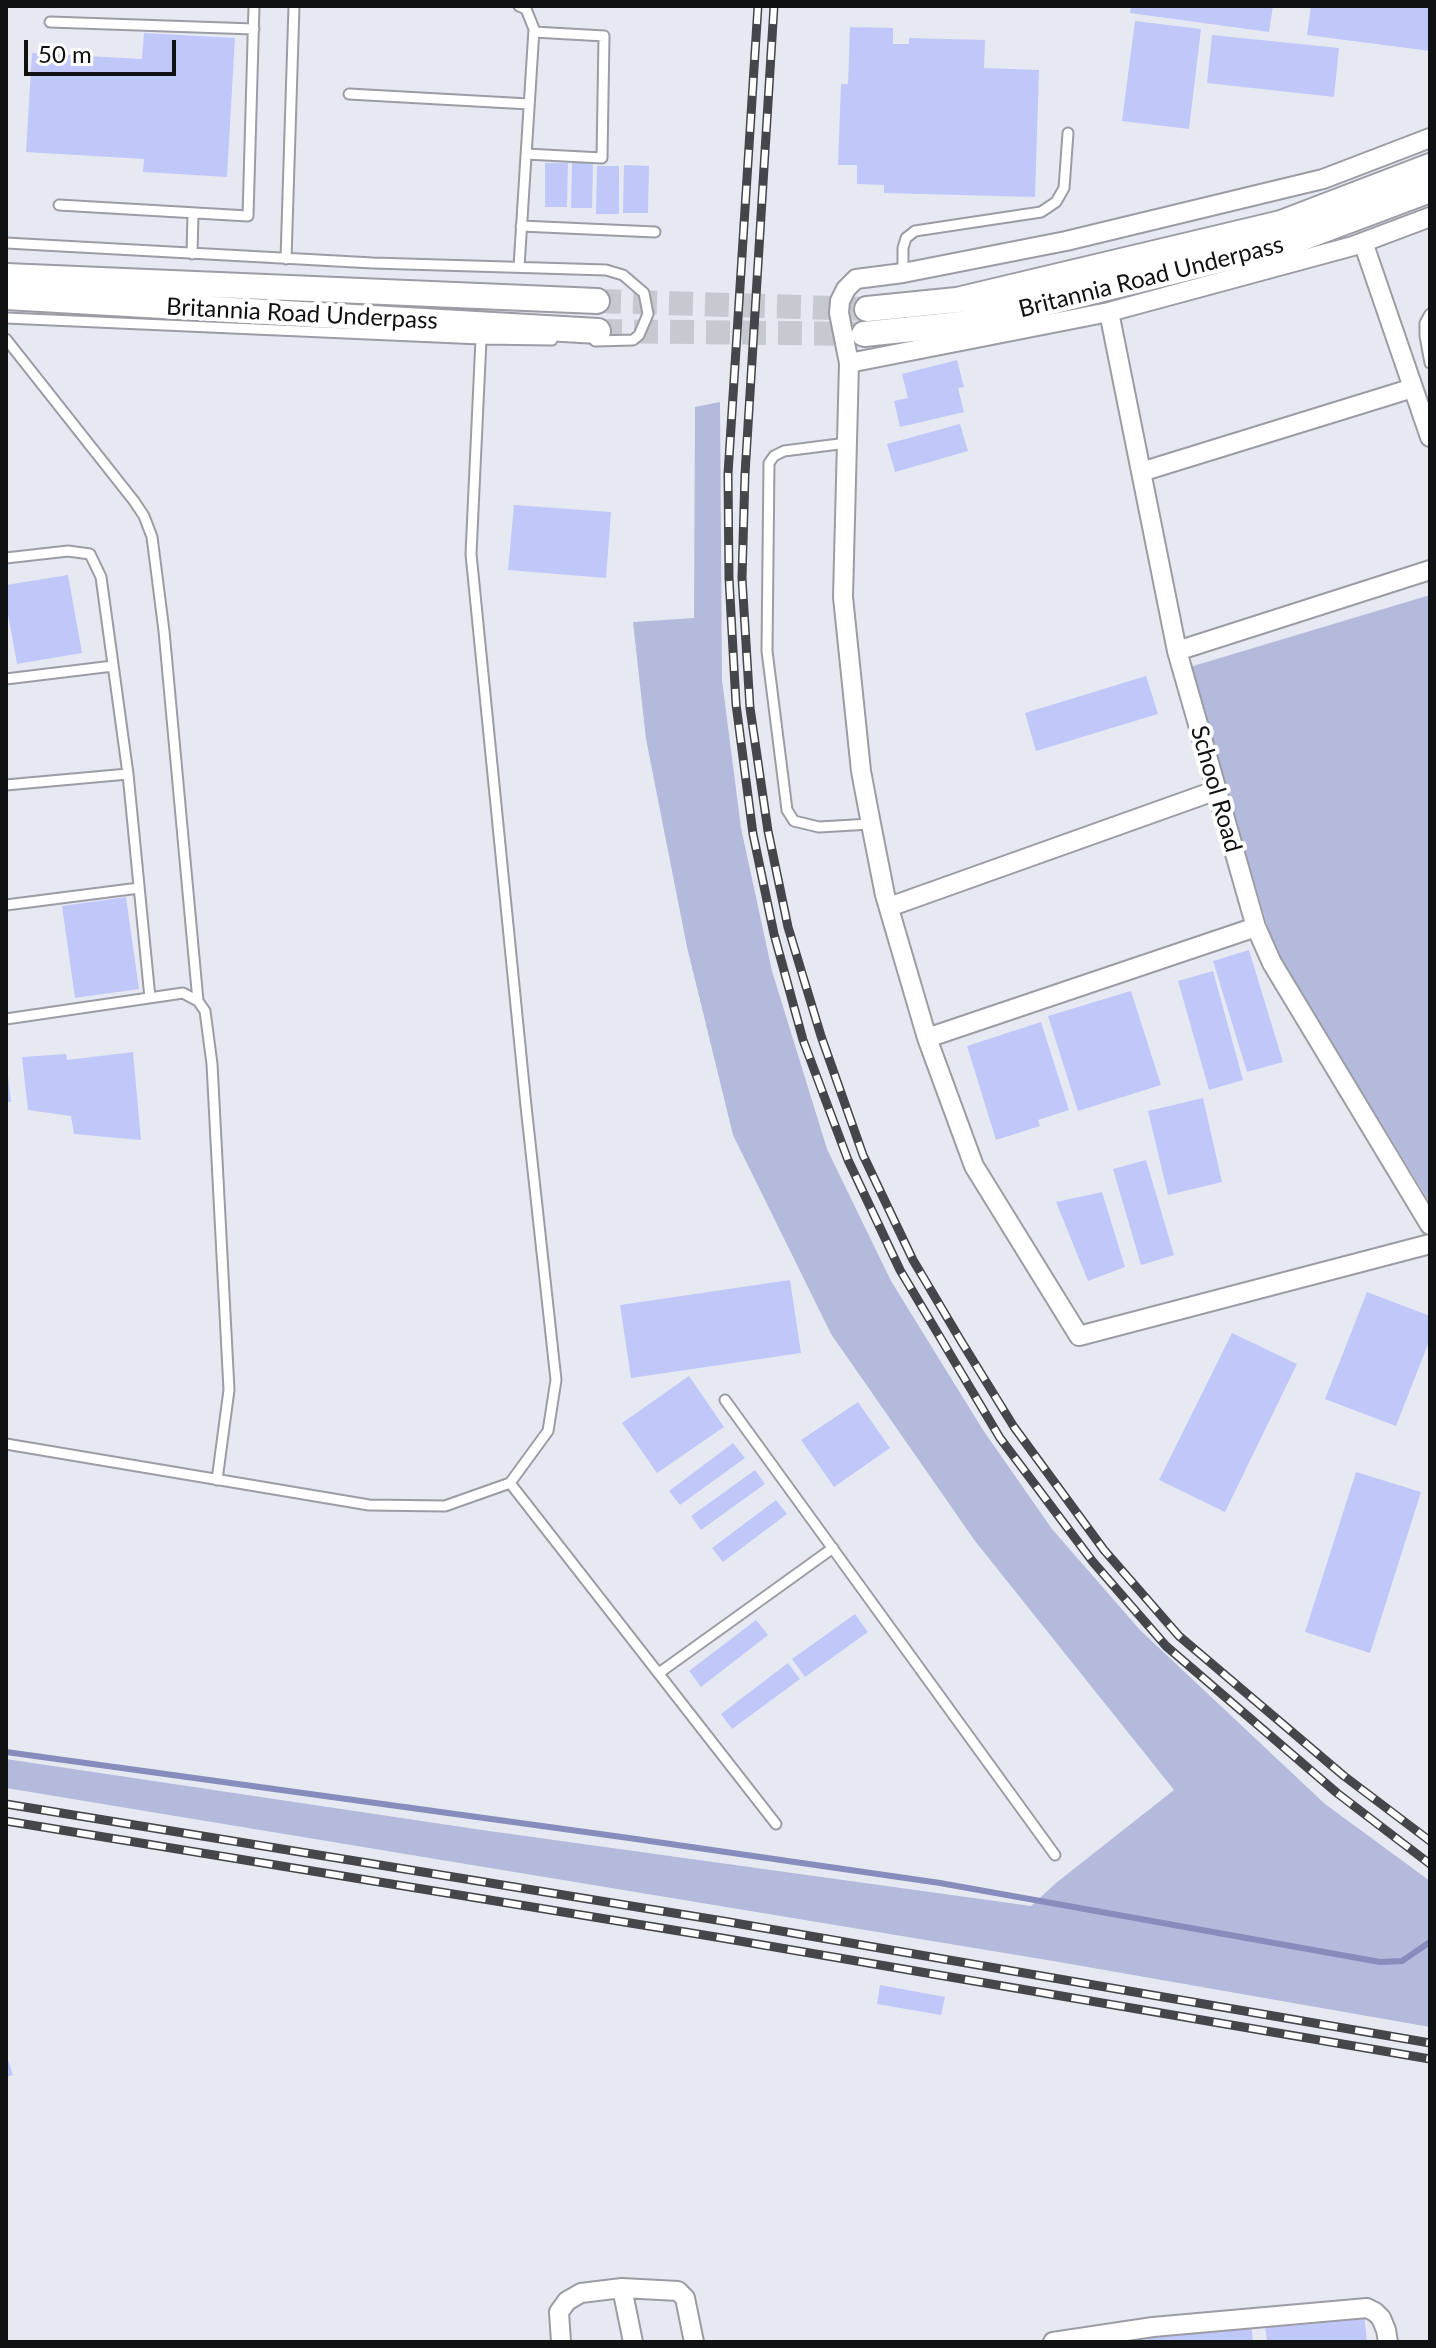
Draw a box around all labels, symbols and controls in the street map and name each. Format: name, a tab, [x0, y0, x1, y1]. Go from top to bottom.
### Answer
scale bar	[28, 24, 180, 74]
text: 50 m	[38, 39, 92, 68]
street label: Britannia Road Underpass	[1016, 230, 1286, 324]
street label: Britannia Road Underpass	[165, 293, 439, 335]
street label: School Road	[1184, 723, 1248, 855]

